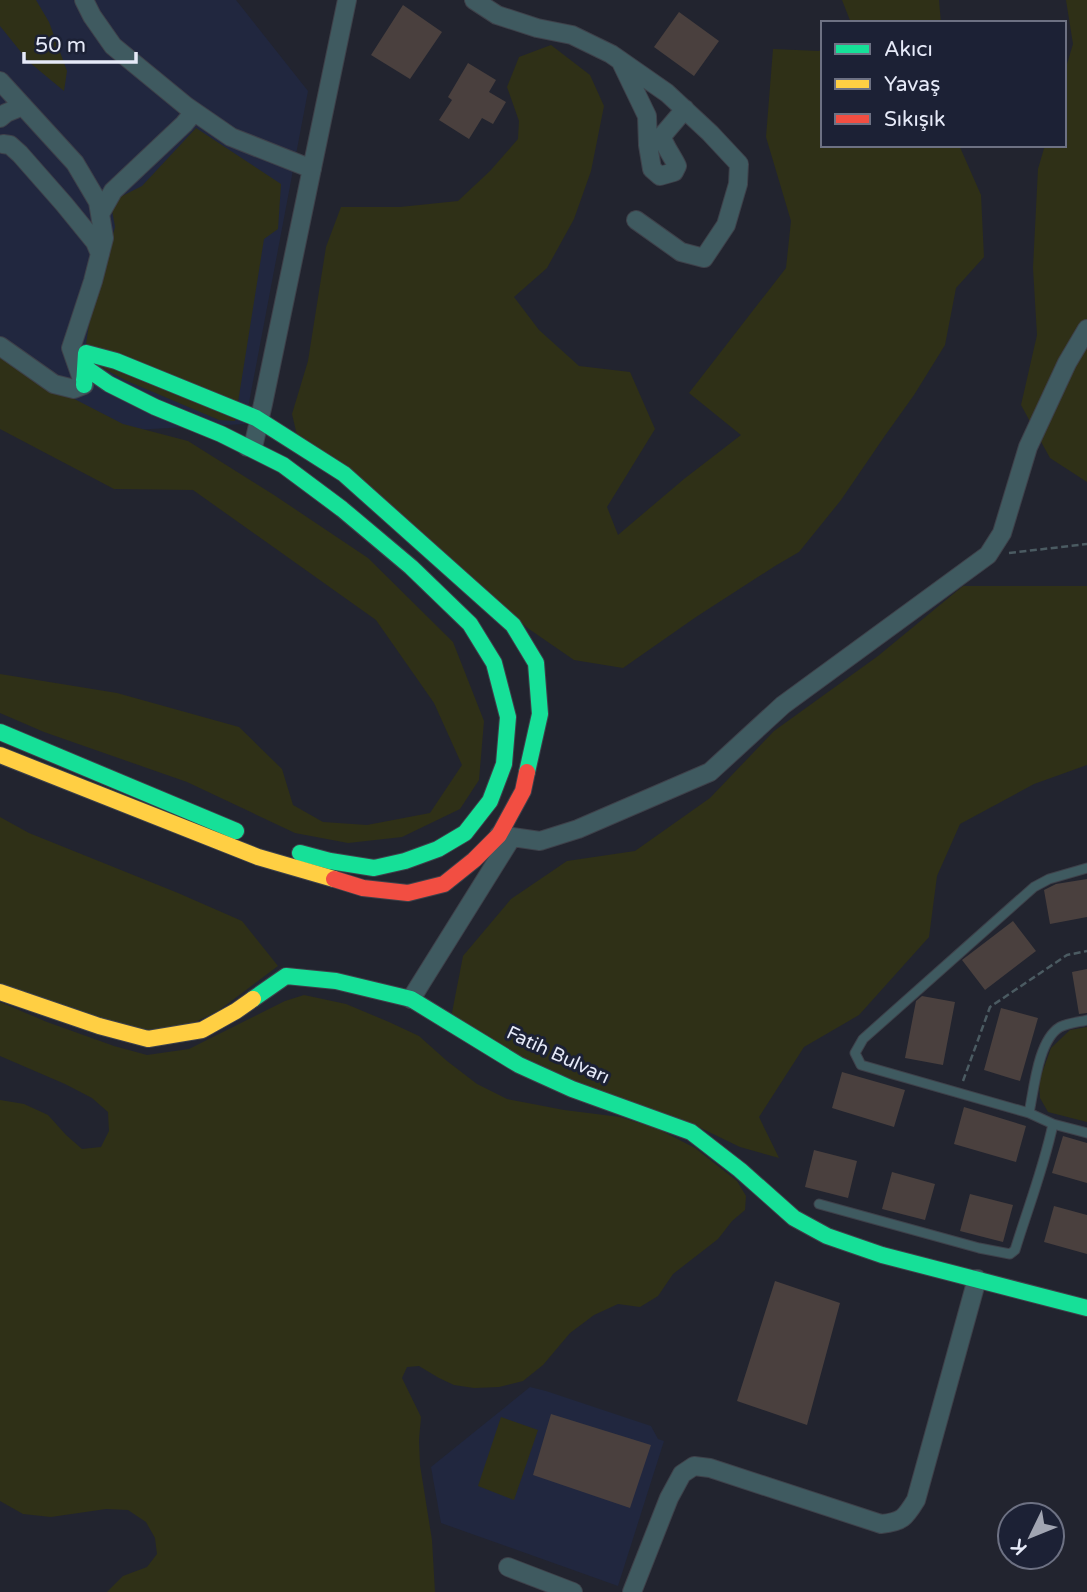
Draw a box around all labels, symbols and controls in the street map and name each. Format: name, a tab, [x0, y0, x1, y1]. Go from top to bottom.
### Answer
scale bar	[24, 21, 136, 65]
legend	[821, 21, 1066, 147]
text: 50 m	[35, 33, 86, 58]
text: Akıcı	[884, 37, 933, 62]
text: Yavaş	[884, 72, 940, 97]
text: Sıkışık	[884, 107, 945, 132]
street label: Fatih Bulvarı	[503, 1022, 613, 1088]
north arrow	[996, 1501, 1066, 1571]
text: K	[1007, 1535, 1032, 1559]

